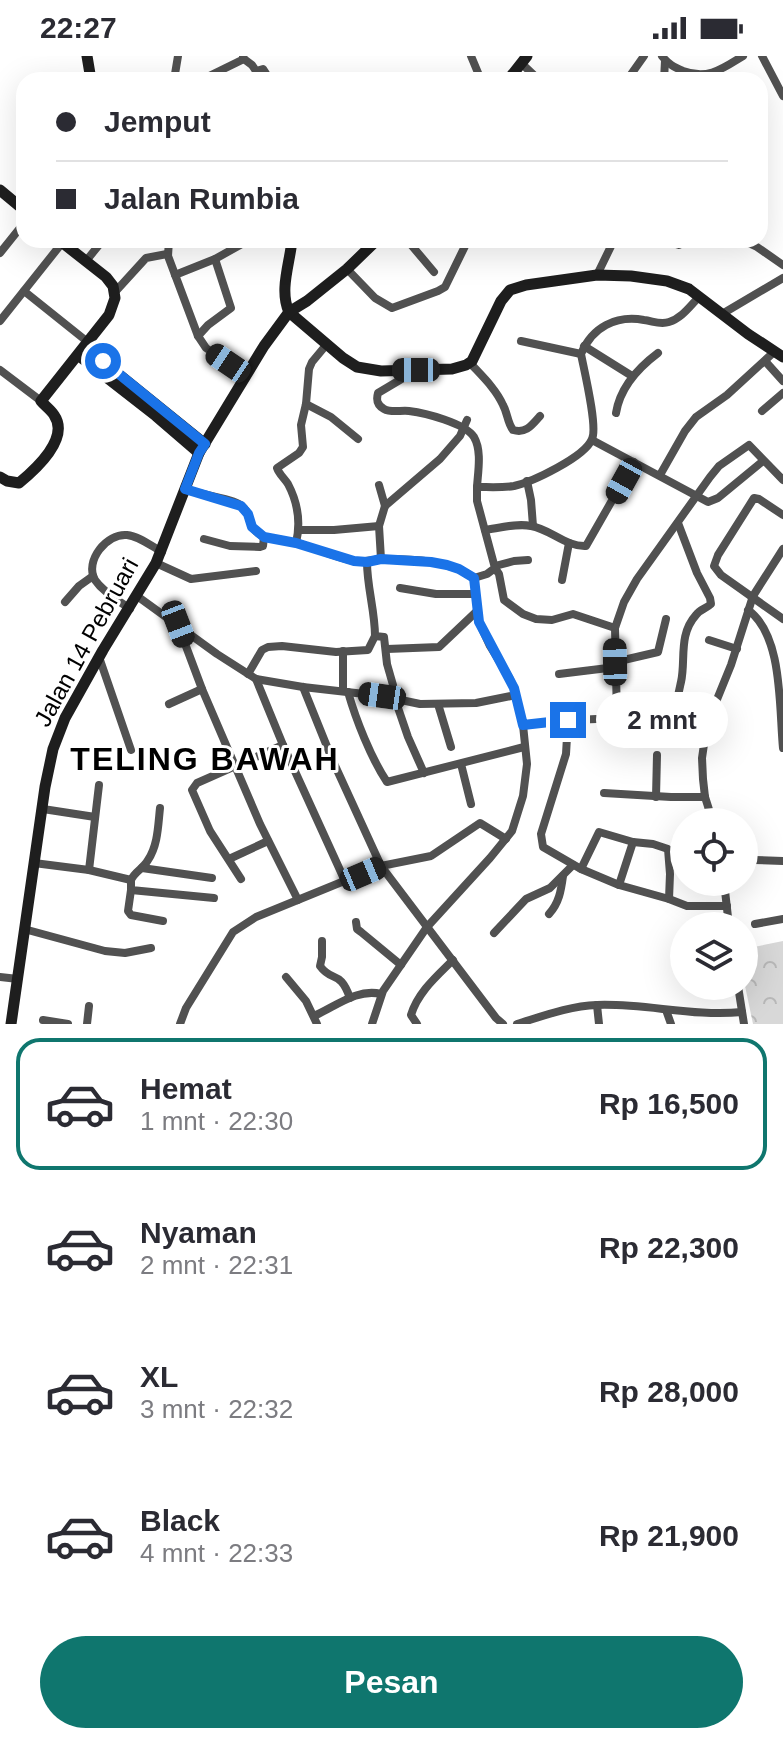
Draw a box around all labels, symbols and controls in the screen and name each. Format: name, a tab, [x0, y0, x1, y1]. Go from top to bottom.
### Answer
text: 22:27	[40, 11, 117, 44]
text: Jemput	[104, 105, 211, 138]
text: Jalan Rumbia	[104, 182, 299, 215]
car	[201, 340, 255, 386]
route start	[85, 343, 121, 379]
car	[392, 358, 440, 382]
car	[602, 454, 646, 508]
street label: Jalan 14 Pebruari	[29, 553, 143, 731]
car	[158, 597, 198, 651]
car	[603, 638, 627, 686]
car	[357, 681, 407, 711]
callout: 2 mnt	[596, 692, 728, 748]
route end	[550, 702, 586, 738]
text: 2 mnt	[627, 705, 697, 735]
district label: TELING BAWAH	[70, 741, 340, 777]
map controls	[670, 808, 758, 1000]
button: locate	[670, 808, 758, 896]
car	[336, 854, 390, 894]
button: layers	[670, 912, 758, 1000]
icon: car	[44, 1068, 116, 1140]
text: Hemat	[140, 1072, 232, 1105]
text: Rp 16,500	[599, 1087, 739, 1120]
text: 1 mnt · 22:30	[140, 1106, 293, 1136]
icon: car	[44, 1212, 116, 1284]
text: Nyaman	[140, 1216, 257, 1249]
text: Rp 22,300	[599, 1231, 739, 1264]
text: 2 mnt · 22:31	[140, 1250, 293, 1280]
icon: car	[44, 1356, 116, 1428]
text: XL	[140, 1360, 178, 1393]
text: Rp 28,000	[599, 1375, 739, 1408]
text: 3 mnt · 22:32	[140, 1394, 293, 1424]
icon: car	[44, 1500, 116, 1572]
text: Black	[140, 1504, 220, 1537]
text: Rp 21,900	[599, 1519, 739, 1552]
text: 4 mnt · 22:33	[140, 1538, 293, 1568]
button: Pesan	[40, 1636, 743, 1728]

